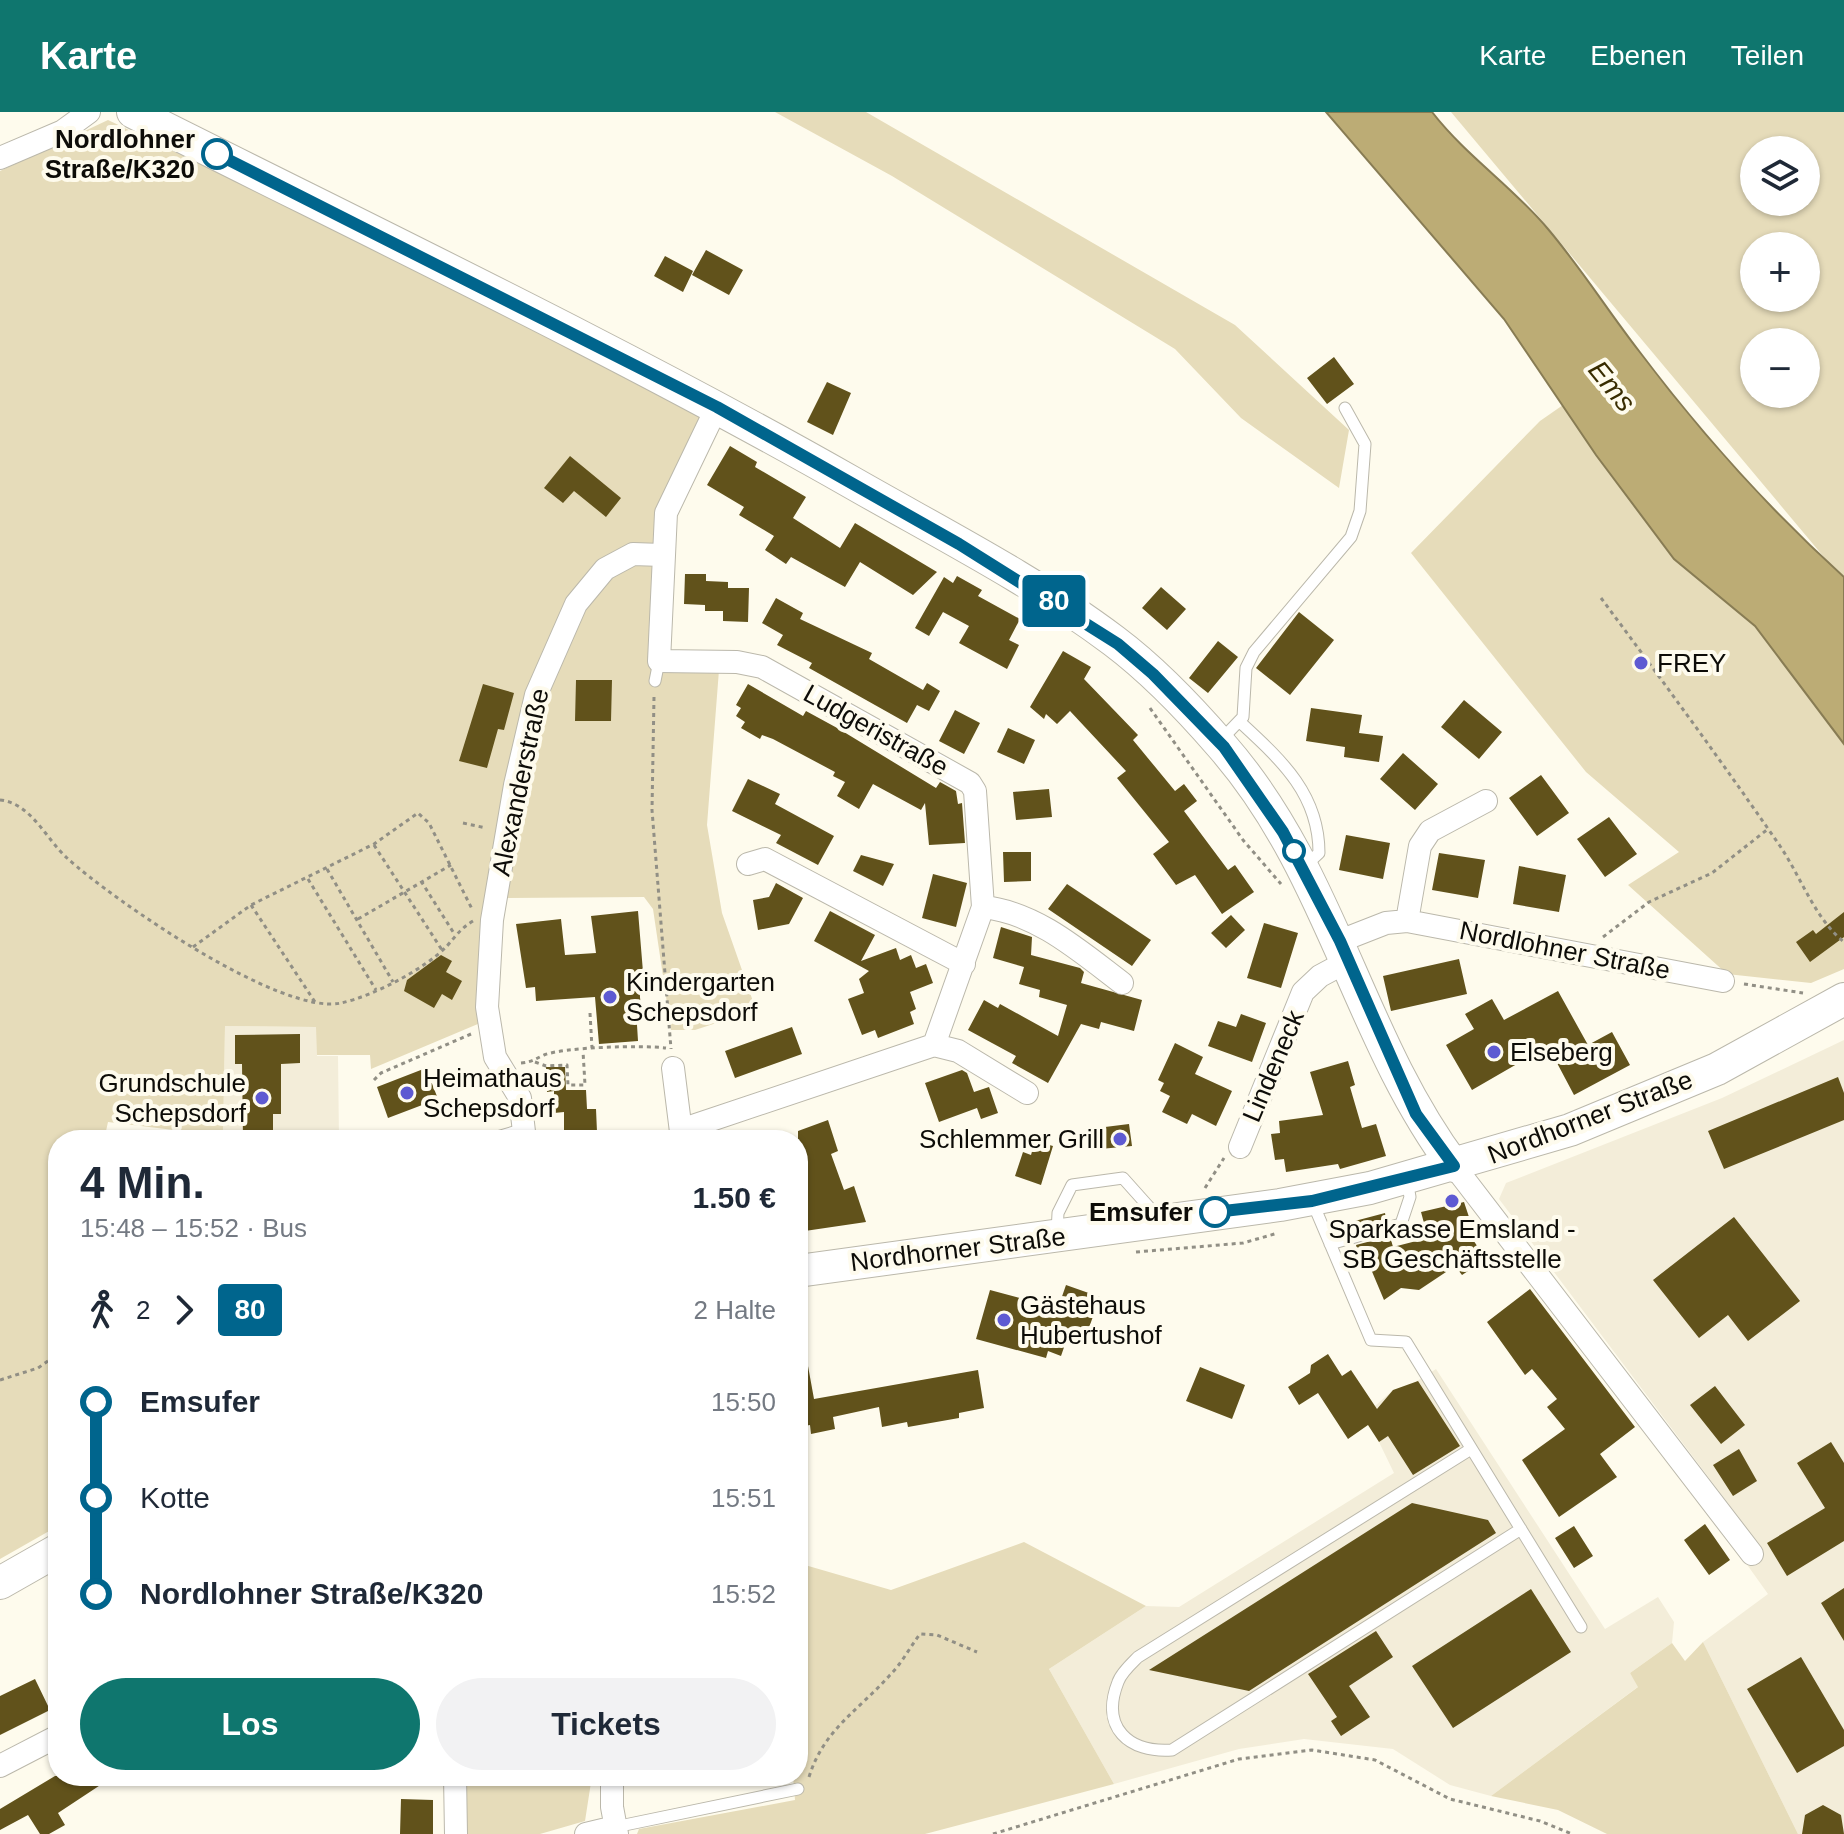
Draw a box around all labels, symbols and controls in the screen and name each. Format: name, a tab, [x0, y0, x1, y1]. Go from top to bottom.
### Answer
text: Karte	[40, 35, 137, 77]
text: Karte	[1479, 40, 1546, 71]
text: Ebenen	[1590, 40, 1687, 71]
text: Teilen	[1731, 40, 1804, 71]
place label: Nordlohner Straße/K320	[45, 124, 195, 184]
map controls	[1740, 136, 1820, 408]
button: layers	[1740, 136, 1820, 216]
marker: Nordlohner Straße/K320	[202, 139, 232, 169]
button: +	[1740, 232, 1820, 312]
button: −	[1740, 328, 1820, 408]
water label: Ems	[1582, 354, 1642, 418]
line badge: 80	[1018, 575, 1090, 627]
text: 80	[1038, 585, 1070, 616]
place label: FREY	[1657, 648, 1726, 678]
marker: FREY	[1632, 654, 1650, 672]
street label: Ludgeristraße	[799, 678, 953, 782]
street label: Alexanderstraße	[485, 686, 555, 878]
unlabelled marker	[1283, 840, 1305, 862]
street label: Nordlohner Straße	[1457, 915, 1673, 985]
place label: Kindergarten Schepsdorf	[626, 967, 775, 1027]
marker: Kindergarten Schepsdorf	[601, 988, 619, 1006]
street label: Lindeneck	[1236, 1005, 1310, 1126]
place label: Elseberg	[1510, 1037, 1613, 1067]
marker: Elseberg	[1485, 1043, 1503, 1061]
place label: Heimathaus Schepsdorf	[423, 1063, 562, 1123]
street label: Nordhorner Straße	[1483, 1064, 1697, 1170]
place label: Grundschule Schepsdorf	[99, 1068, 247, 1128]
marker: Heimathaus Schepsdorf	[398, 1084, 416, 1102]
marker: Grundschule Schepsdorf	[253, 1089, 271, 1107]
place label: Schlemmer Grill	[919, 1124, 1104, 1154]
marker: Schlemmer Grill	[1111, 1130, 1129, 1148]
text: 4 Min.	[80, 1158, 205, 1207]
text: 1.50 €	[693, 1181, 776, 1214]
marker: Sparkasse Emsland - SB Geschäftsstelle	[1443, 1192, 1461, 1210]
place label: Emsufer	[1089, 1197, 1193, 1227]
marker: Emsufer	[1200, 1197, 1230, 1227]
text: 15:48 – 15:52 · Bus	[80, 1213, 307, 1243]
place label: Sparkasse Emsland - SB Geschäftsstelle	[1328, 1214, 1576, 1274]
street label: Nordhorner Straße	[849, 1221, 1067, 1277]
icon: walk	[80, 1288, 124, 1332]
icon: forward	[162, 1288, 206, 1332]
place label: Gästehaus Hubertushof	[1020, 1290, 1162, 1350]
text: 80	[234, 1294, 266, 1325]
text: 2	[136, 1295, 150, 1325]
text: 2 Halte	[694, 1295, 776, 1325]
marker: Gästehaus Hubertushof	[995, 1311, 1013, 1329]
text: Emsufer	[140, 1385, 260, 1418]
text: 15:50	[711, 1387, 776, 1417]
text: Kotte	[140, 1481, 210, 1514]
text: 15:51	[711, 1483, 776, 1513]
text: Nordlohner Straße/K320	[140, 1577, 483, 1610]
text: 15:52	[711, 1579, 776, 1609]
button: Los	[80, 1678, 420, 1770]
button: Tickets	[436, 1678, 776, 1770]

